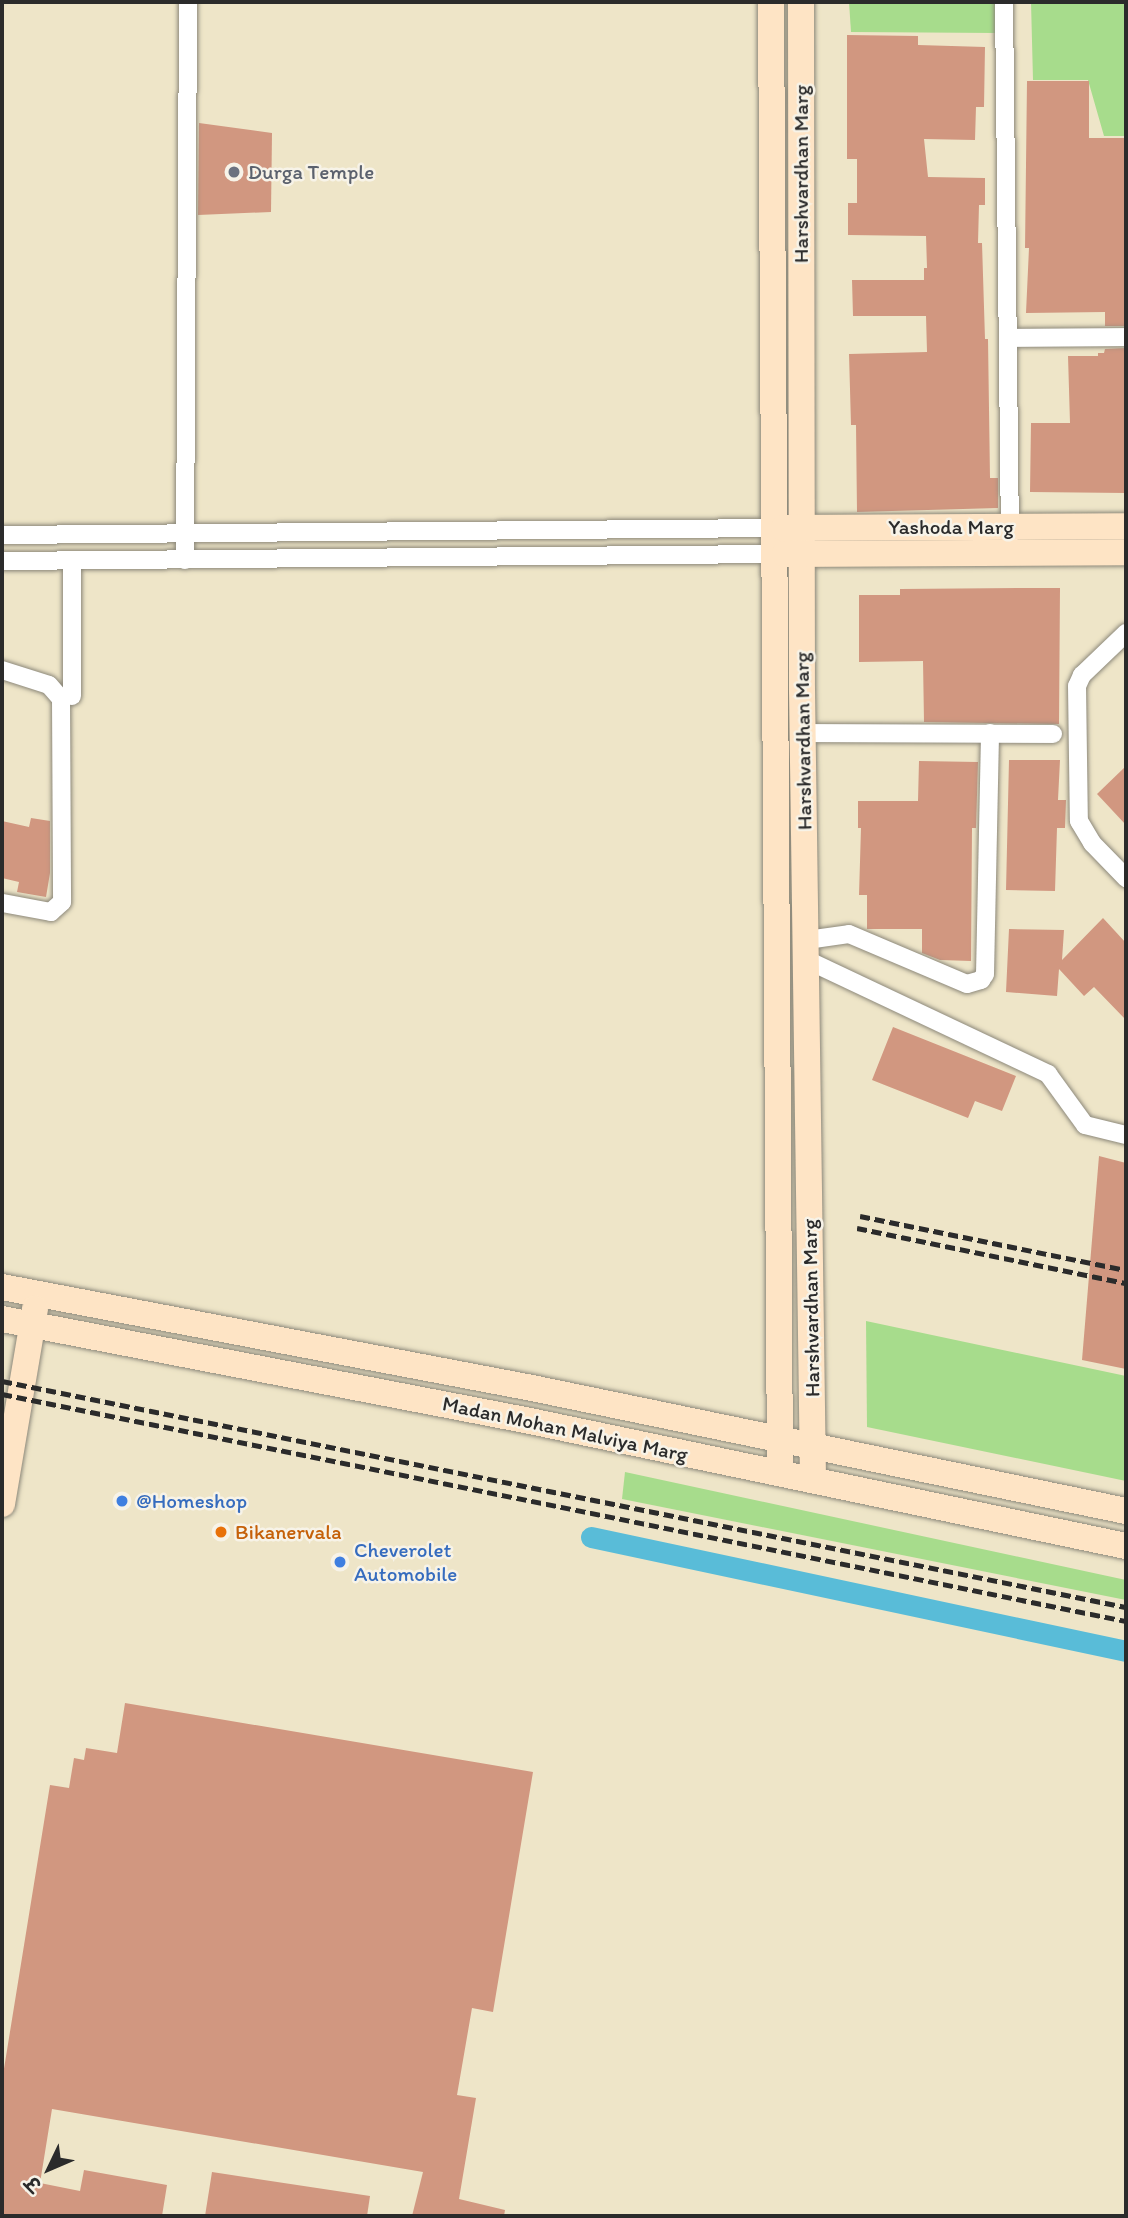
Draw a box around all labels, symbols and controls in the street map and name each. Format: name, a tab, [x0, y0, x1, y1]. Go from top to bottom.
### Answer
street label: Harshvardhan Marg	[788, 85, 814, 263]
place label: Durga Temple	[248, 159, 371, 185]
marker: Durga Temple	[226, 164, 242, 180]
street label: Yashoda Marg	[888, 514, 1014, 540]
street label: Harshvardhan Marg	[789, 652, 817, 830]
street label: Harshvardhan Marg	[797, 1219, 825, 1397]
street label: Madan Mohan Malviya Marg	[440, 1391, 690, 1467]
place label: @Homeshop	[136, 1488, 247, 1514]
marker: @Homeshop	[114, 1493, 130, 1509]
place label: Bikanervala	[235, 1519, 342, 1545]
marker: Bikanervala	[213, 1524, 229, 1540]
place label: Cheverolet Automobile	[354, 1537, 457, 1587]
marker: Cheverolet Automobile	[332, 1554, 348, 1570]
north arrow	[14, 2134, 84, 2204]
text: उ	[21, 2171, 46, 2196]

